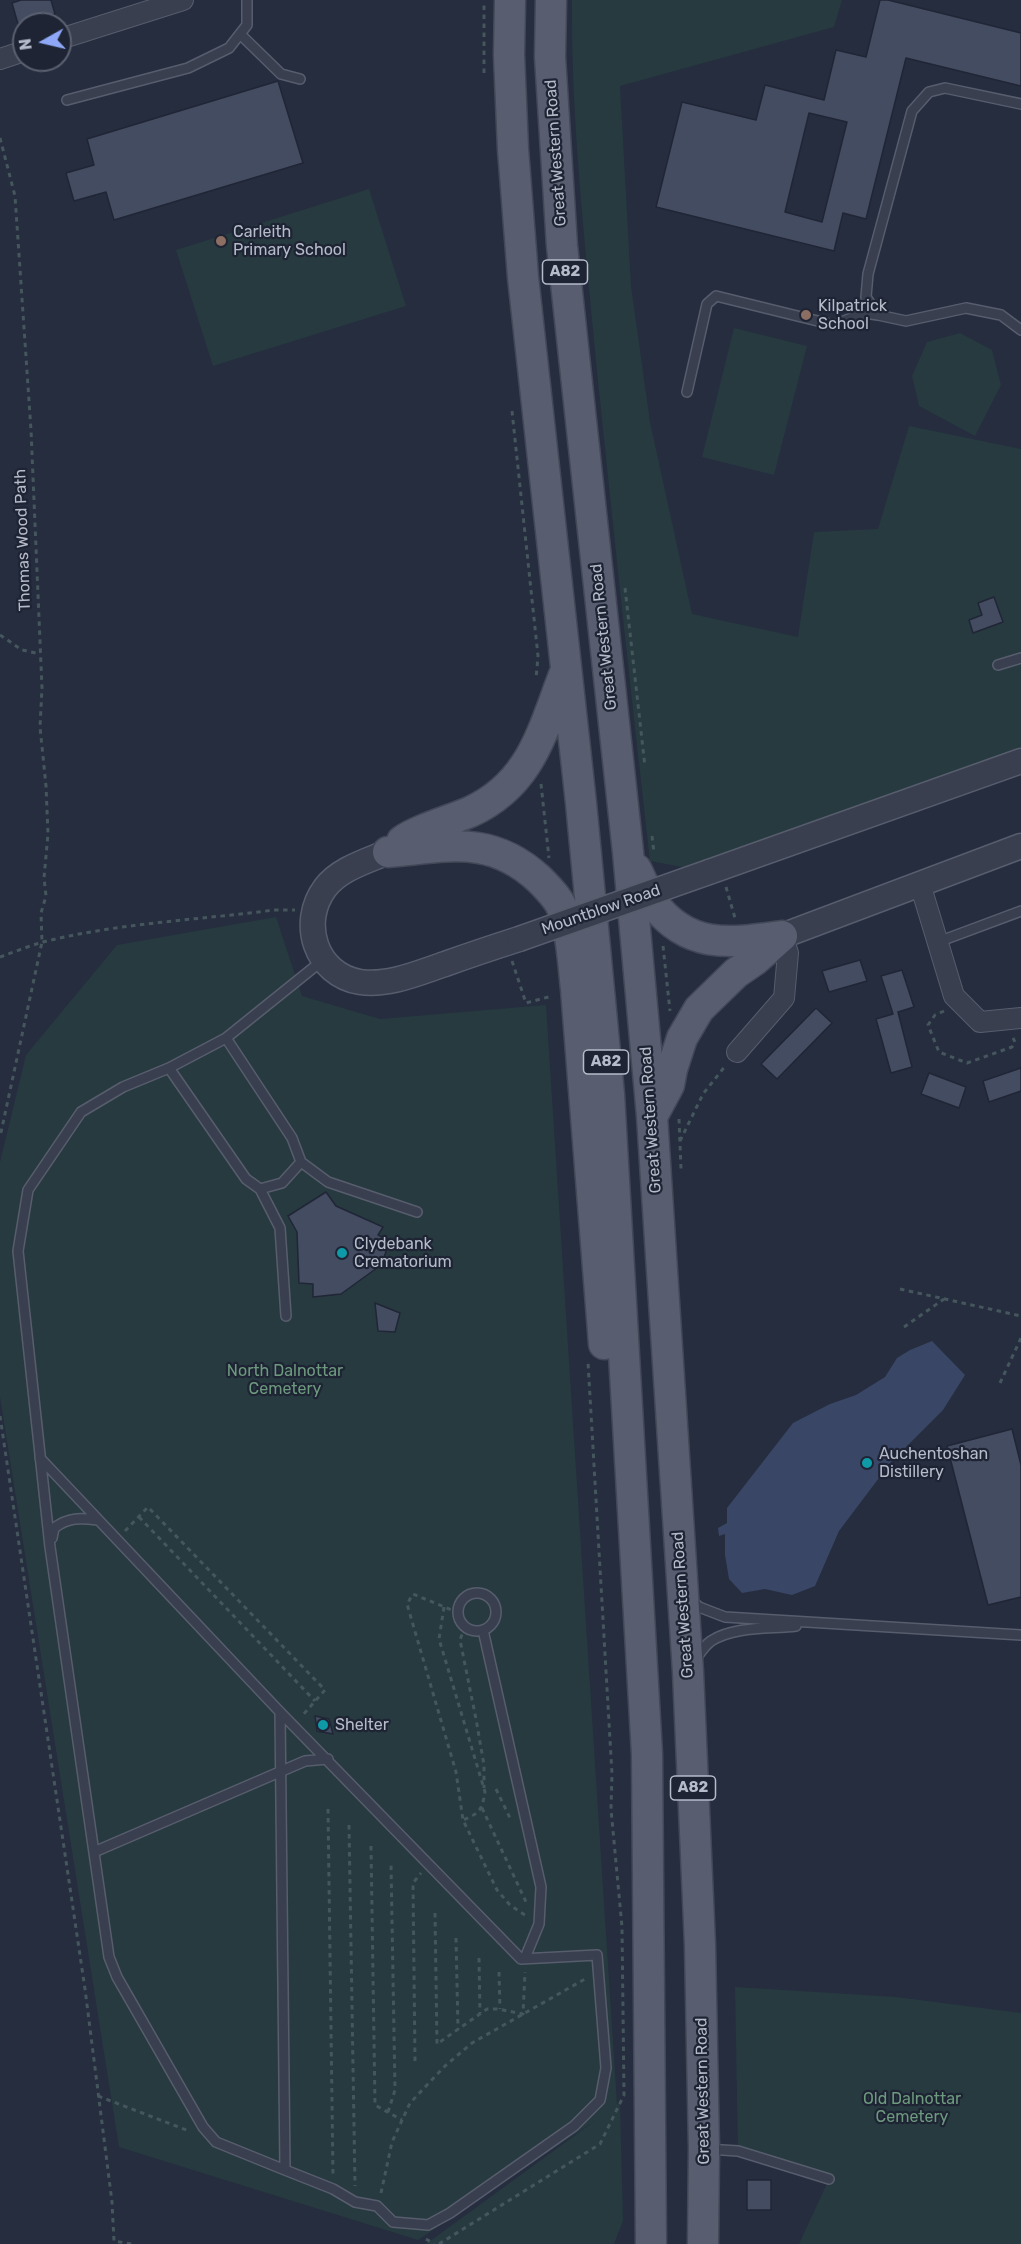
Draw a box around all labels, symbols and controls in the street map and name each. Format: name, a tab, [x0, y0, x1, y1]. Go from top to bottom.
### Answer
north arrow	[12, 12, 72, 72]
text: N	[15, 37, 36, 51]
street label: Great Western Road	[541, 79, 571, 227]
place label: Carleith Primary School	[233, 222, 346, 260]
marker: Carleith Primary School	[214, 234, 228, 248]
road number: A82	[542, 260, 588, 284]
place label: Kilpatrick School	[818, 296, 887, 334]
marker: Kilpatrick School	[799, 308, 813, 322]
street label: Thomas Wood Path	[11, 469, 35, 611]
street label: Great Western Road	[587, 563, 621, 711]
street label: Mountblow Road	[539, 881, 663, 939]
street label: Great Western Road	[636, 1046, 666, 1194]
road number: A82	[584, 1050, 628, 1074]
place label: Clydebank Crematorium	[354, 1234, 452, 1272]
marker: Clydebank Crematorium	[335, 1246, 349, 1260]
park label: North Dalnottar Cemetery	[227, 1361, 343, 1399]
place label: Auchentoshan Distillery	[879, 1444, 988, 1482]
marker: Auchentoshan Distillery	[860, 1456, 874, 1470]
street label: Great Western Road	[668, 1531, 698, 1679]
place label: Shelter	[335, 1715, 389, 1735]
marker: Shelter	[316, 1718, 330, 1732]
road number: A82	[670, 1776, 716, 1800]
street label: Great Western Road	[692, 2017, 714, 2165]
park label: Old Dalnottar Cemetery	[863, 2089, 961, 2127]

